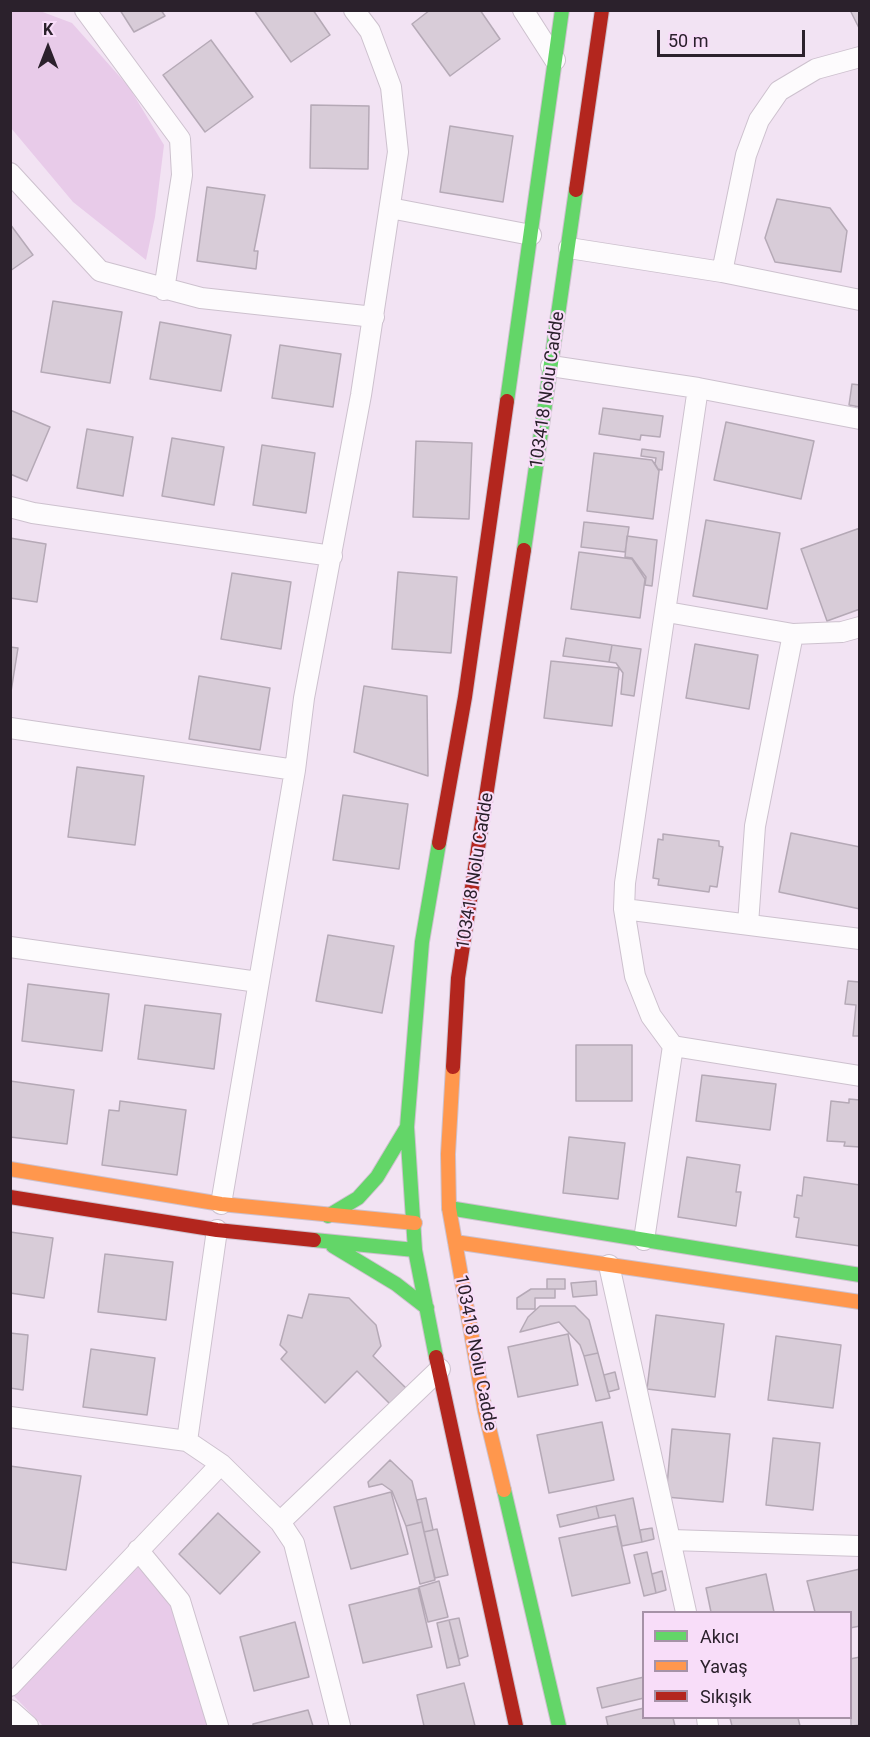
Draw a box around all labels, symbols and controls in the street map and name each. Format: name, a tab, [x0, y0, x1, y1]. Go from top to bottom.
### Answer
north arrow	[18, 18, 78, 78]
scale bar	[660, 18, 808, 56]
text: K	[43, 20, 53, 39]
text: 50 m	[668, 30, 708, 51]
street label: 103418 Nolu Cadde	[526, 310, 570, 470]
street label: 103418 Nolu Cadde	[453, 791, 499, 951]
street label: 103418 Nolu Cadde	[449, 1273, 501, 1433]
legend	[642, 1611, 852, 1719]
text: Akıcı	[700, 1626, 739, 1647]
text: Yavaş	[700, 1656, 748, 1677]
text: Sıkışık	[700, 1686, 752, 1707]

